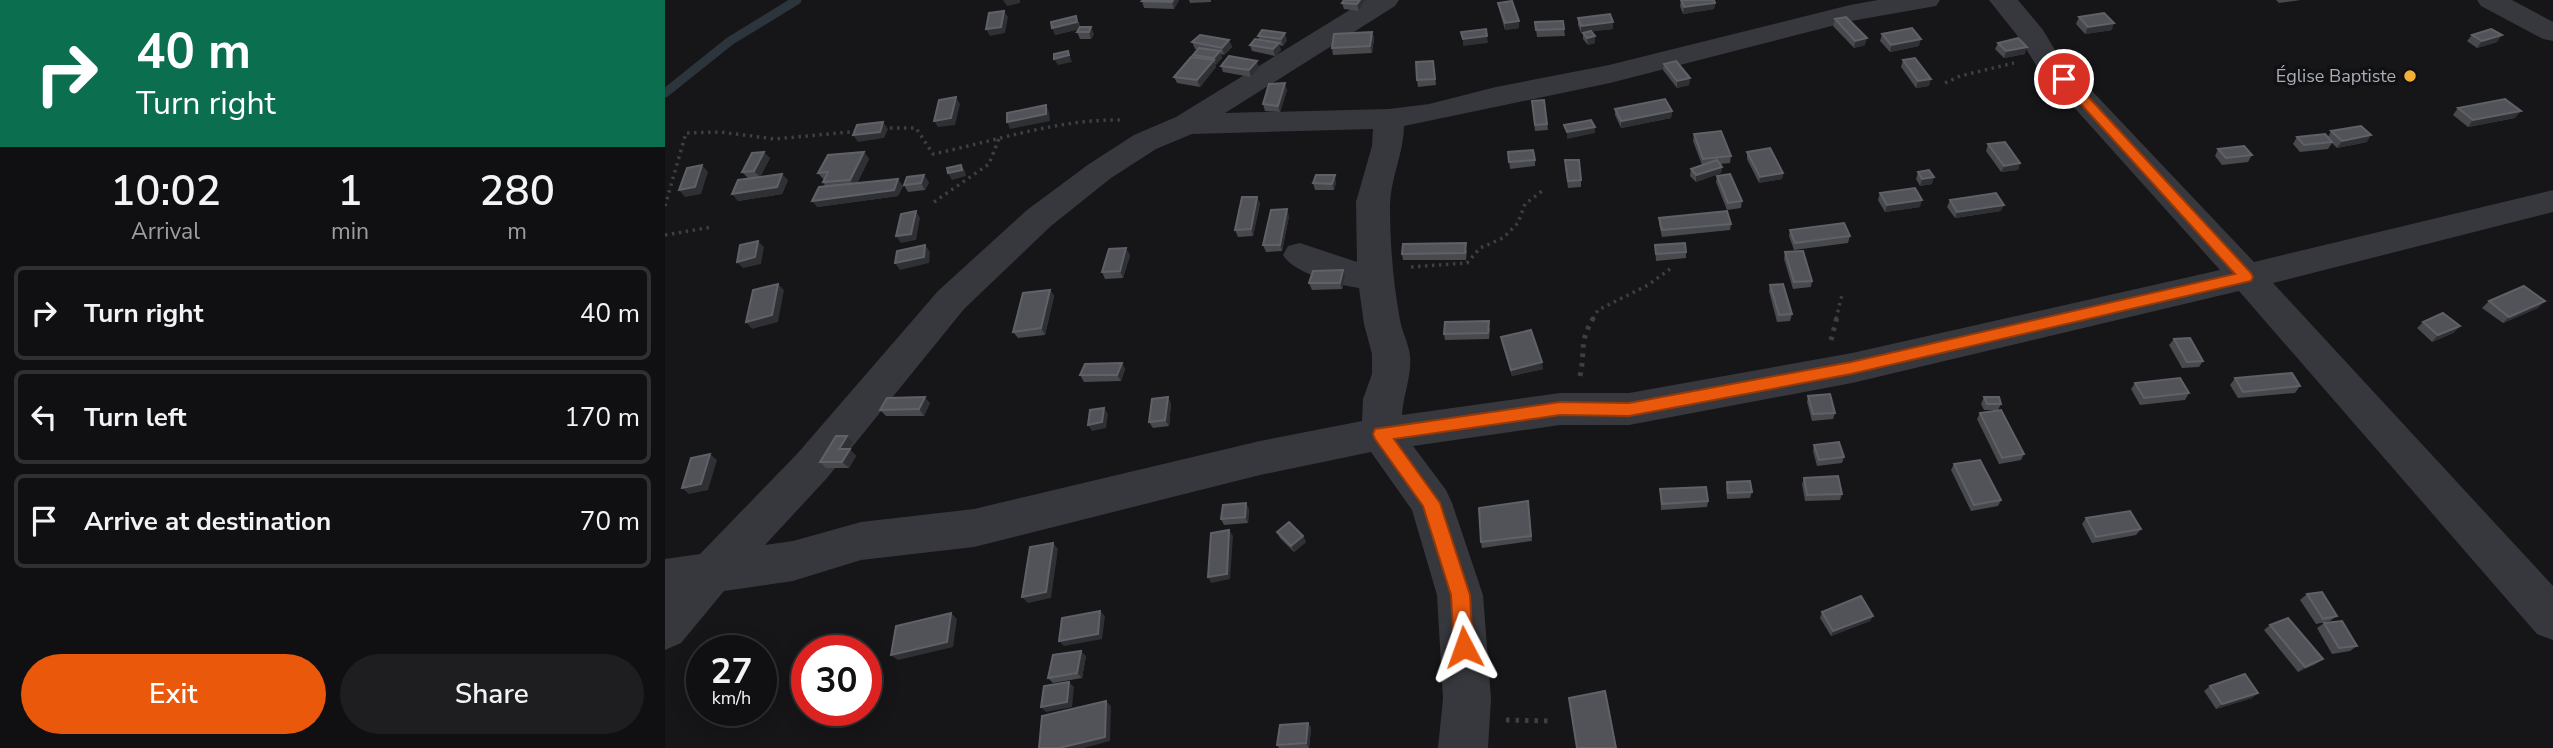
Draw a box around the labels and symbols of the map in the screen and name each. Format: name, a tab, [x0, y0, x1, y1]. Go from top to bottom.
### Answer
pin	[2034, 49, 2094, 109]
place label: Église Baptiste	[2276, 64, 2396, 88]
marker: Église Baptiste	[2402, 68, 2418, 84]
position arrow	[1427, 610, 1501, 684]
speed limit sign: 30	[791, 635, 882, 726]

